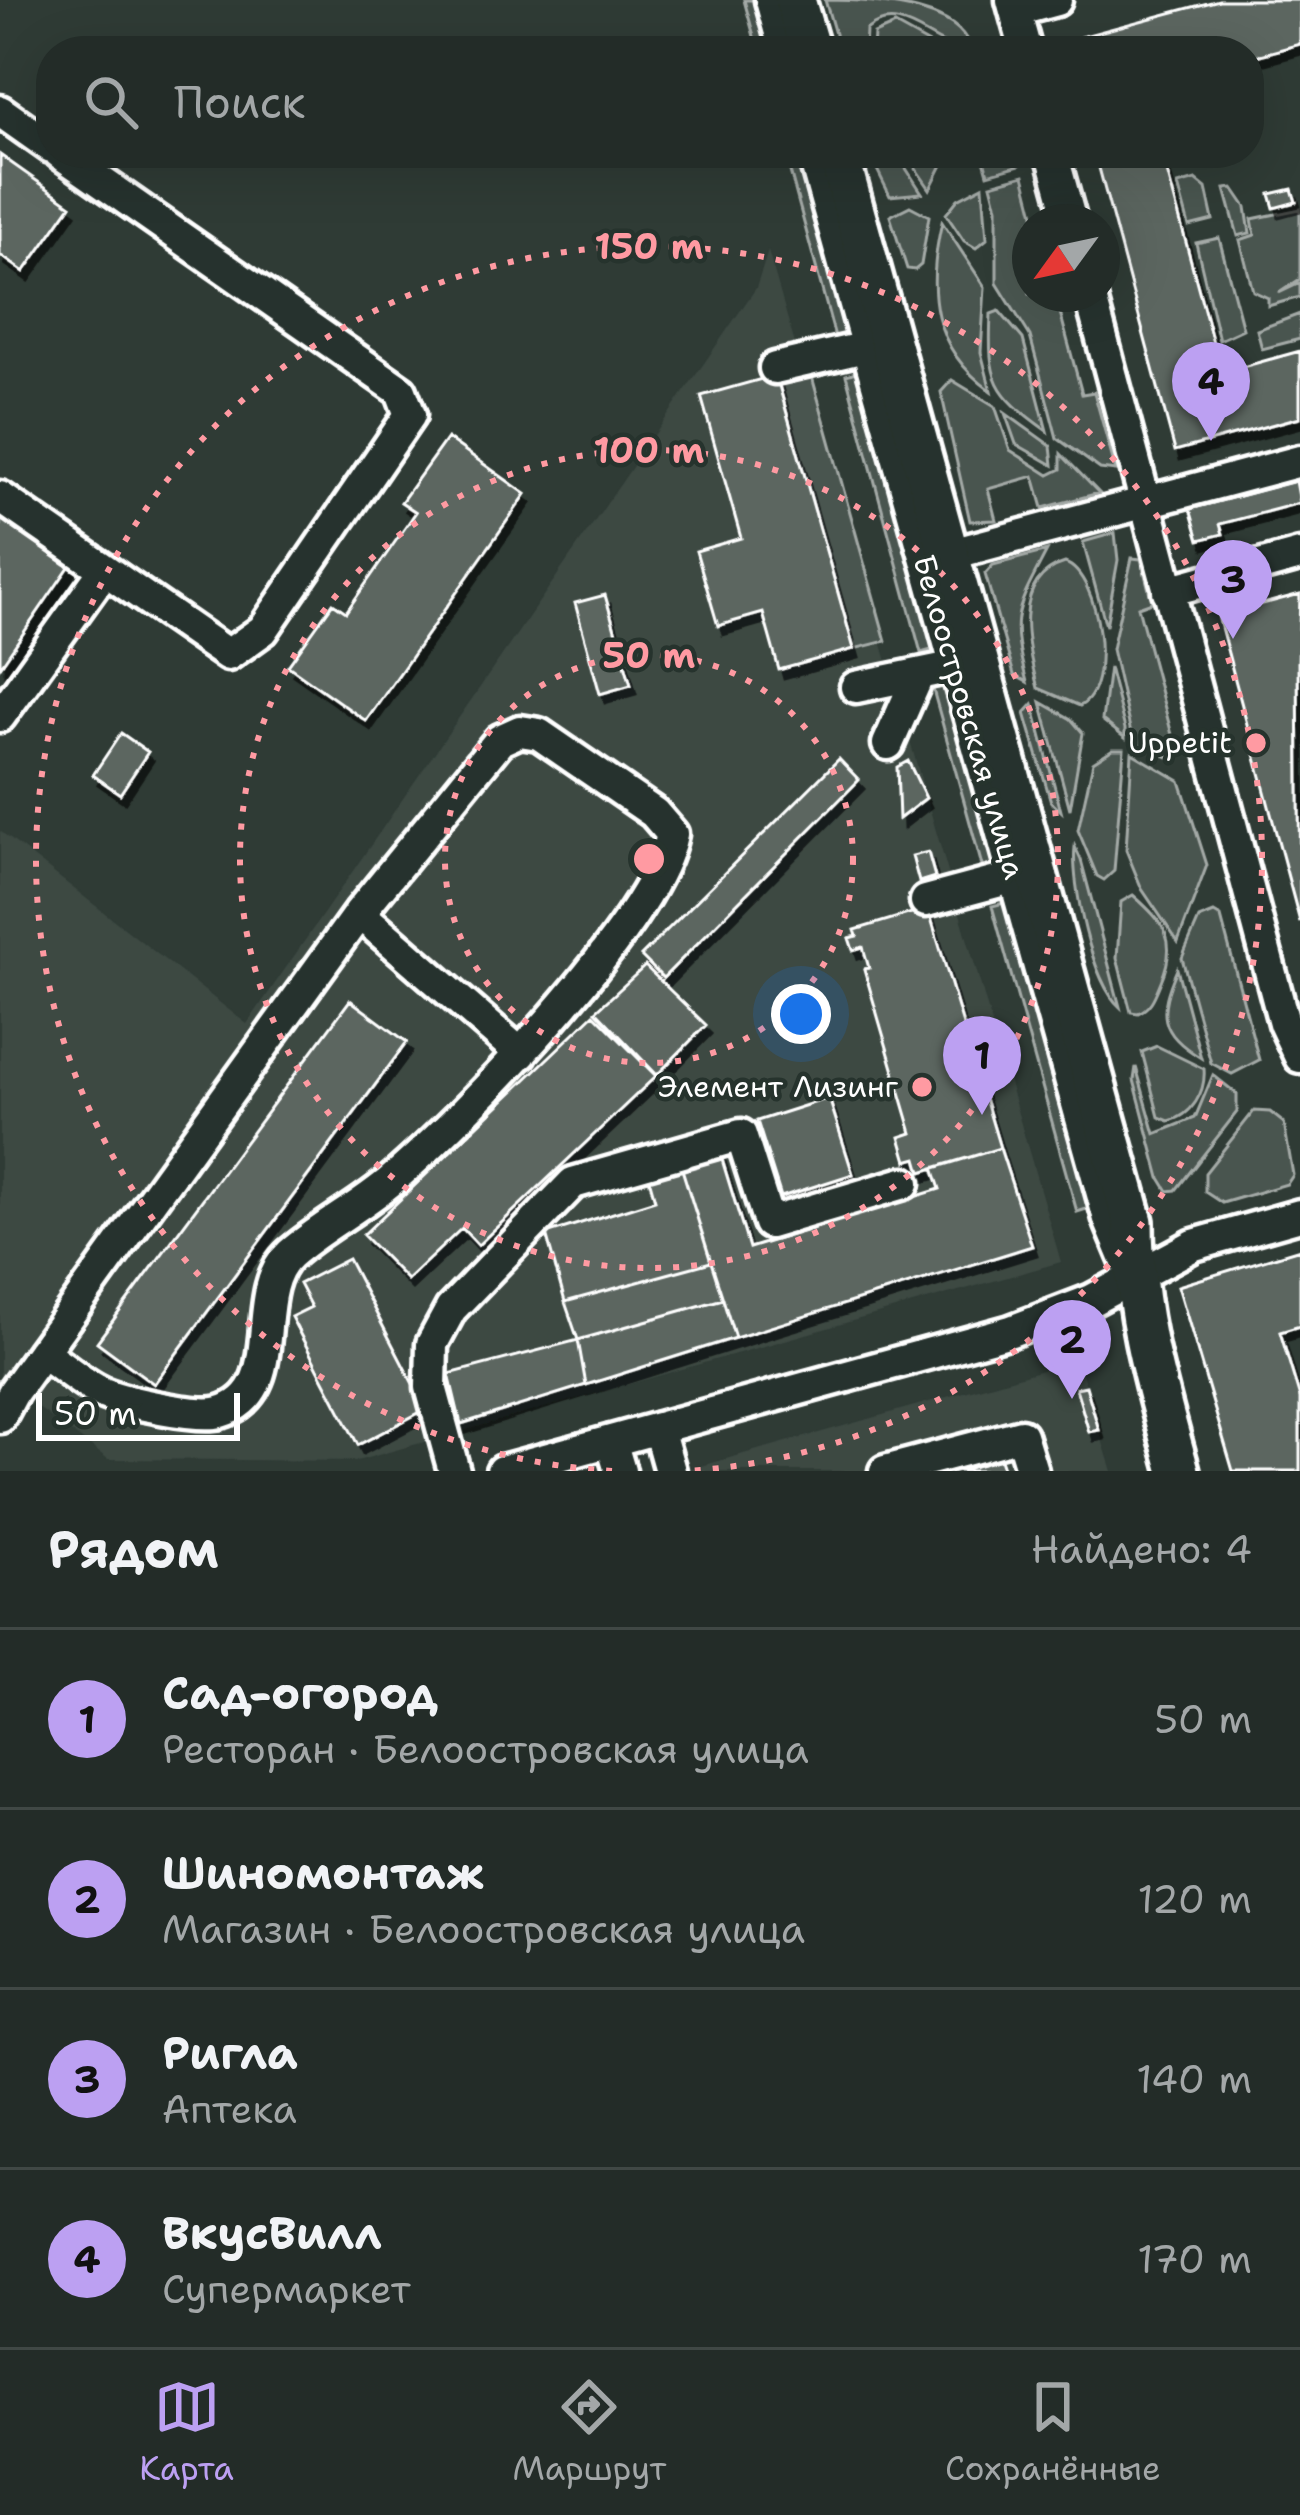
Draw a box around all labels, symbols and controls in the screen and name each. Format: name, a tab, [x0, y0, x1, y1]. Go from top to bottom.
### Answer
search box	[36, 36, 1264, 168]
icon: search	[78, 69, 144, 135]
text: Поиск	[174, 72, 305, 132]
north arrow	[1012, 204, 1120, 312]
text: 150 m	[594, 222, 704, 271]
pin: 4	[1172, 342, 1250, 441]
text: 100 m	[594, 426, 705, 475]
pin: 3	[1194, 540, 1272, 639]
street label: Белоостровская улица	[904, 550, 1036, 884]
text: 50 m	[603, 631, 696, 680]
place label: Uppetit	[1128, 722, 1232, 763]
marker: Uppetit	[1243, 730, 1269, 756]
centre of rings	[628, 838, 670, 880]
your location	[771, 984, 831, 1044]
pin: 1	[943, 1016, 1021, 1115]
place label: Элемент Лизинг	[658, 1066, 899, 1107]
marker: Элемент Лизинг	[909, 1074, 935, 1100]
pin: 2	[1033, 1300, 1111, 1399]
scale bar	[36, 1387, 240, 1440]
text: 50 m	[54, 1391, 137, 1436]
text: Рядом	[48, 1515, 219, 1583]
text: Найдено: 4	[1031, 1523, 1252, 1575]
text: Сад-огород	[162, 1663, 438, 1723]
text: 1	[78, 1693, 96, 1745]
text: 50 m	[1154, 1693, 1252, 1745]
text: Ресторан · Белоостровская улица	[162, 1723, 809, 1775]
text: Шиномонтаж	[162, 1843, 484, 1903]
text: 2	[73, 1873, 101, 1925]
text: 120 m	[1137, 1873, 1252, 1925]
text: Магазин · Белоостровская улица	[162, 1903, 805, 1955]
text: Ригла	[162, 2023, 298, 2083]
text: 3	[73, 2053, 101, 2105]
text: 140 m	[1136, 2053, 1252, 2105]
text: Аптека	[162, 2083, 297, 2135]
text: ВкусВилл	[162, 2203, 382, 2263]
text: 4	[73, 2233, 101, 2285]
text: 170 m	[1137, 2233, 1252, 2285]
text: Супермаркет	[162, 2263, 411, 2315]
tab: Карта	[139, 2374, 234, 2491]
tab: Маршрут	[512, 2374, 666, 2491]
tab: Сохранённые	[945, 2374, 1161, 2491]

